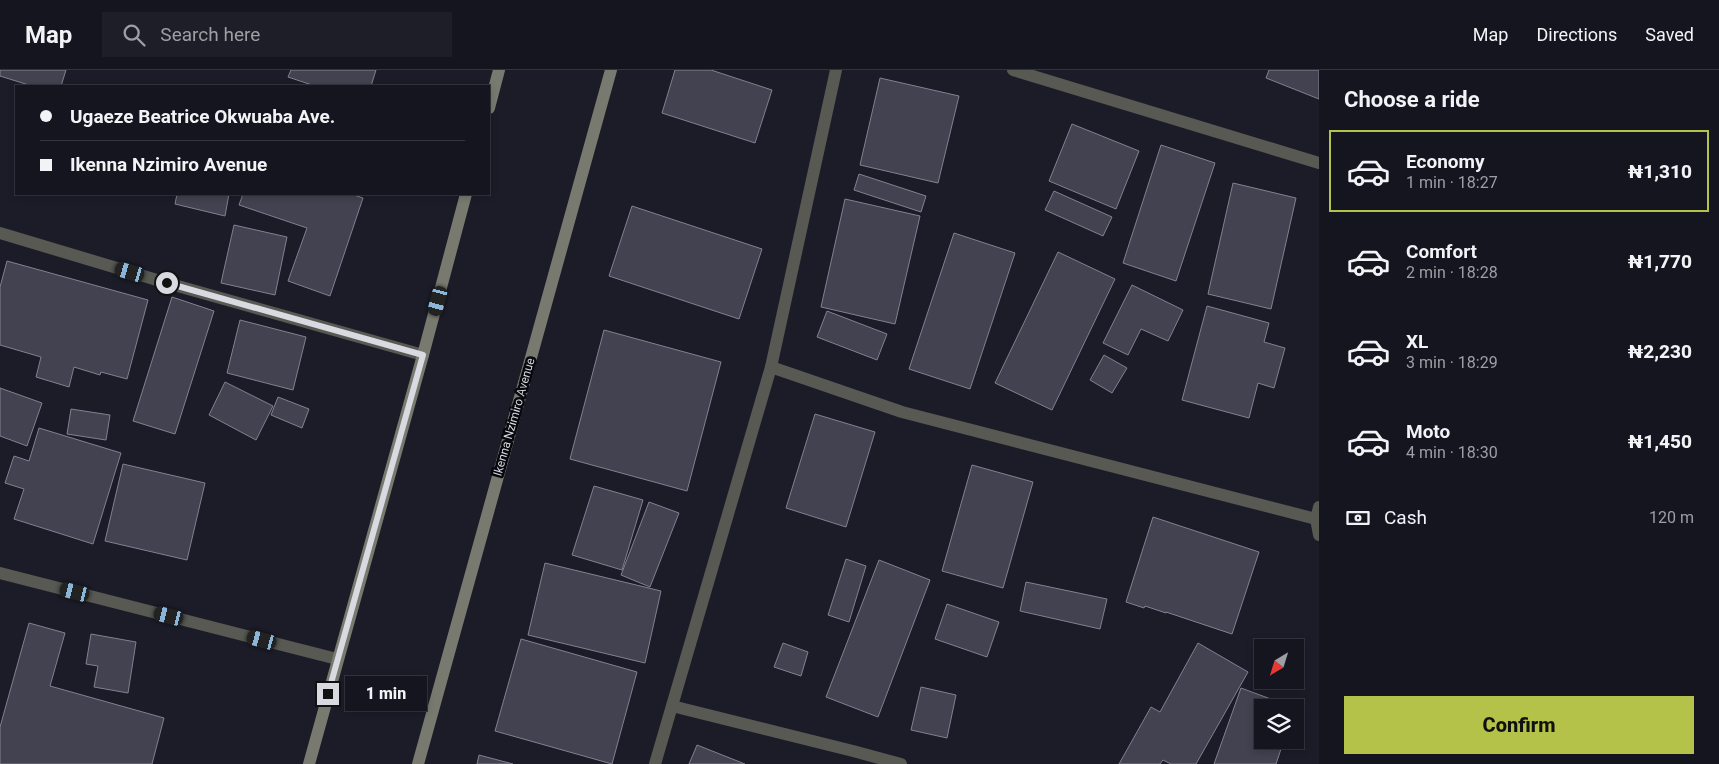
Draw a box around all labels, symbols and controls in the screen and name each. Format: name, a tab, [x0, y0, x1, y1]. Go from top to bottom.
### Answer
search box	[102, 12, 452, 57]
text: Map	[25, 21, 72, 49]
icon: search	[120, 21, 148, 49]
text: Search here	[160, 23, 260, 46]
text: Map	[1473, 24, 1508, 45]
text: Directions	[1536, 24, 1617, 45]
text: Saved	[1645, 24, 1694, 45]
text: Choose a ride	[1344, 87, 1480, 112]
text: Ugaeze Beatrice Okwuaba Ave.	[70, 105, 335, 128]
icon: car	[1346, 149, 1391, 194]
text: Economy	[1406, 150, 1485, 173]
text: Ikenna Nzimiro Avenue	[70, 153, 267, 176]
text: ₦1,310	[1628, 160, 1692, 183]
text: 1 min · 18:27	[1406, 173, 1498, 192]
icon: car	[1346, 239, 1391, 284]
text: Comfort	[1406, 240, 1477, 263]
text: ₦1,770	[1628, 250, 1692, 273]
car	[113, 261, 146, 283]
text: 2 min · 18:28	[1406, 263, 1498, 282]
route start	[156, 272, 178, 294]
car	[426, 285, 449, 317]
icon: car	[1346, 329, 1391, 374]
text: XL	[1406, 330, 1428, 353]
text: ₦2,230	[1628, 340, 1692, 363]
text: 3 min · 18:29	[1406, 353, 1498, 372]
street label: Ikenna Nzimiro Avenue	[490, 356, 538, 478]
icon: car	[1346, 419, 1391, 464]
text: Moto	[1406, 420, 1450, 443]
text: ₦1,450	[1628, 430, 1692, 453]
text: 4 min · 18:30	[1406, 443, 1498, 462]
icon: cash	[1344, 504, 1372, 532]
text: Cash	[1384, 506, 1427, 529]
text: 120 m	[1649, 508, 1694, 527]
car	[58, 581, 91, 603]
car	[152, 605, 185, 627]
car	[245, 629, 278, 651]
north arrow	[1254, 639, 1304, 689]
map controls	[1254, 639, 1304, 749]
callout: 1 min	[346, 676, 428, 712]
route end	[317, 683, 339, 705]
text: 1 min	[366, 684, 406, 703]
button: Confirm	[1344, 696, 1694, 754]
button: layers	[1254, 699, 1304, 749]

